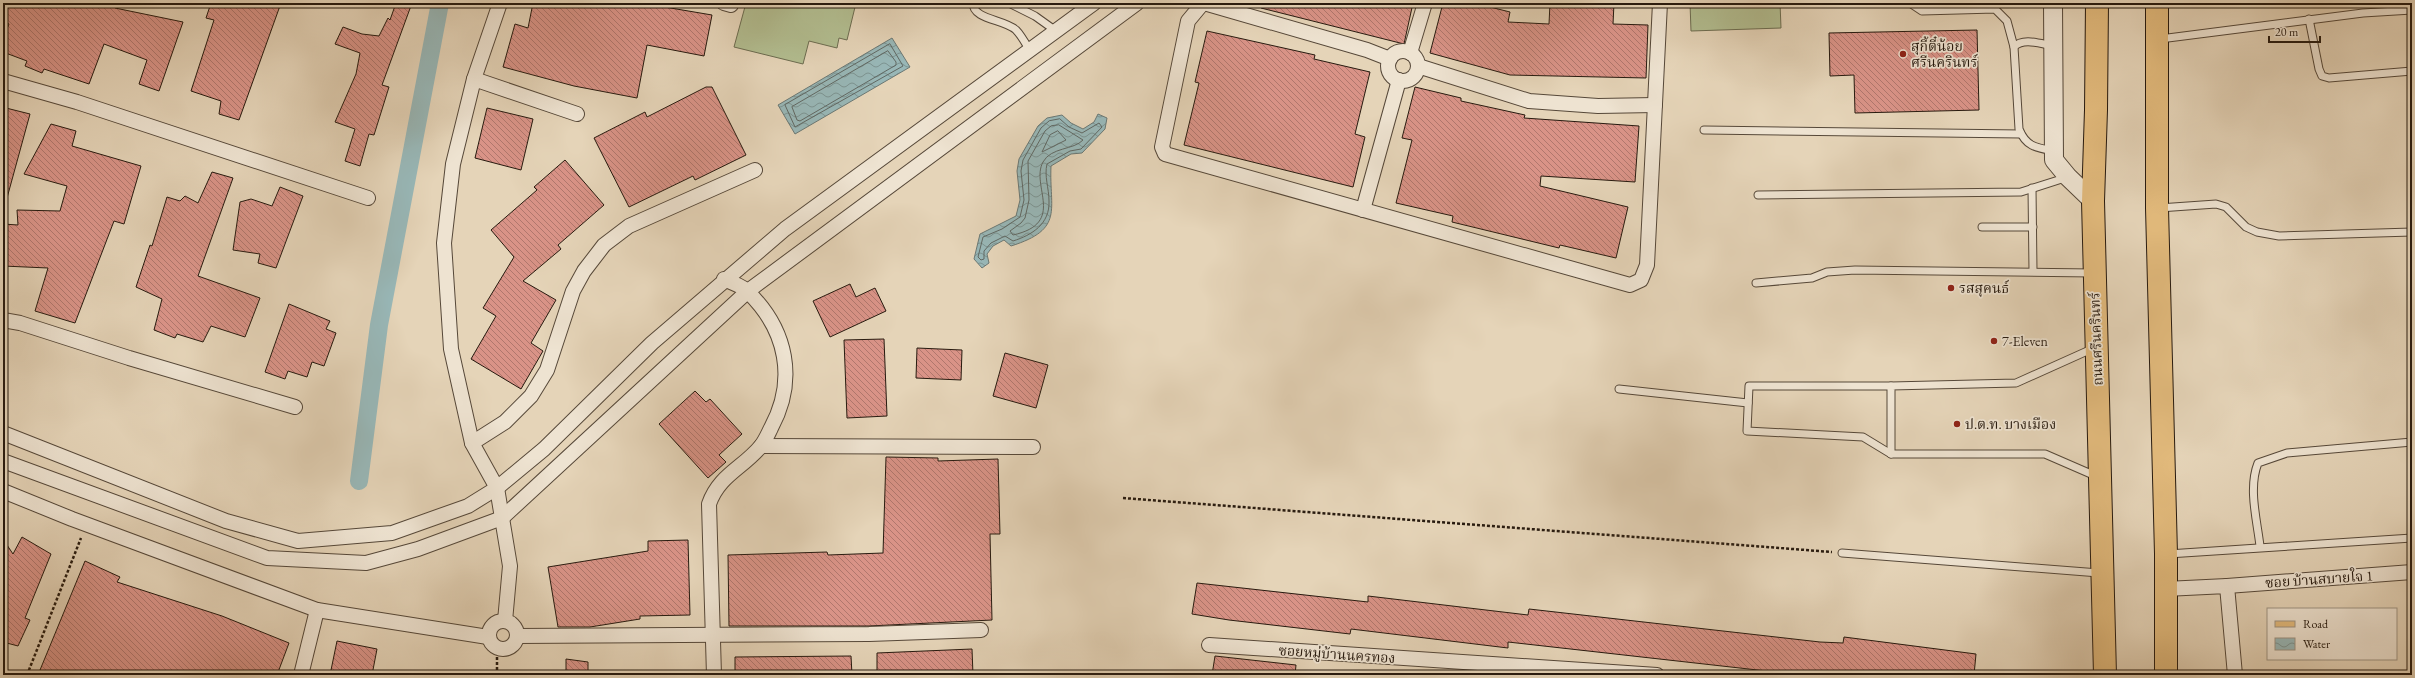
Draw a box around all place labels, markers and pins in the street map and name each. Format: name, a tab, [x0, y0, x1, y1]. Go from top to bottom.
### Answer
place label: สุกี้ตี๋น้อย ศรีนครินทร์	[1911, 36, 1978, 71]
marker: สุกี้ตี๋น้อย ศรีนครินทร์	[1898, 49, 1908, 59]
place label: รสสุคนธ์	[1959, 279, 2010, 297]
marker: รสสุคนธ์	[1946, 283, 1956, 293]
place label: 7-Eleven	[2002, 332, 2049, 350]
marker: 7-Eleven	[1989, 336, 1999, 346]
place label: ป.ต.ท. บางเมือง	[1965, 415, 2056, 433]
marker: ป.ต.ท. บางเมือง	[1952, 419, 1962, 429]

